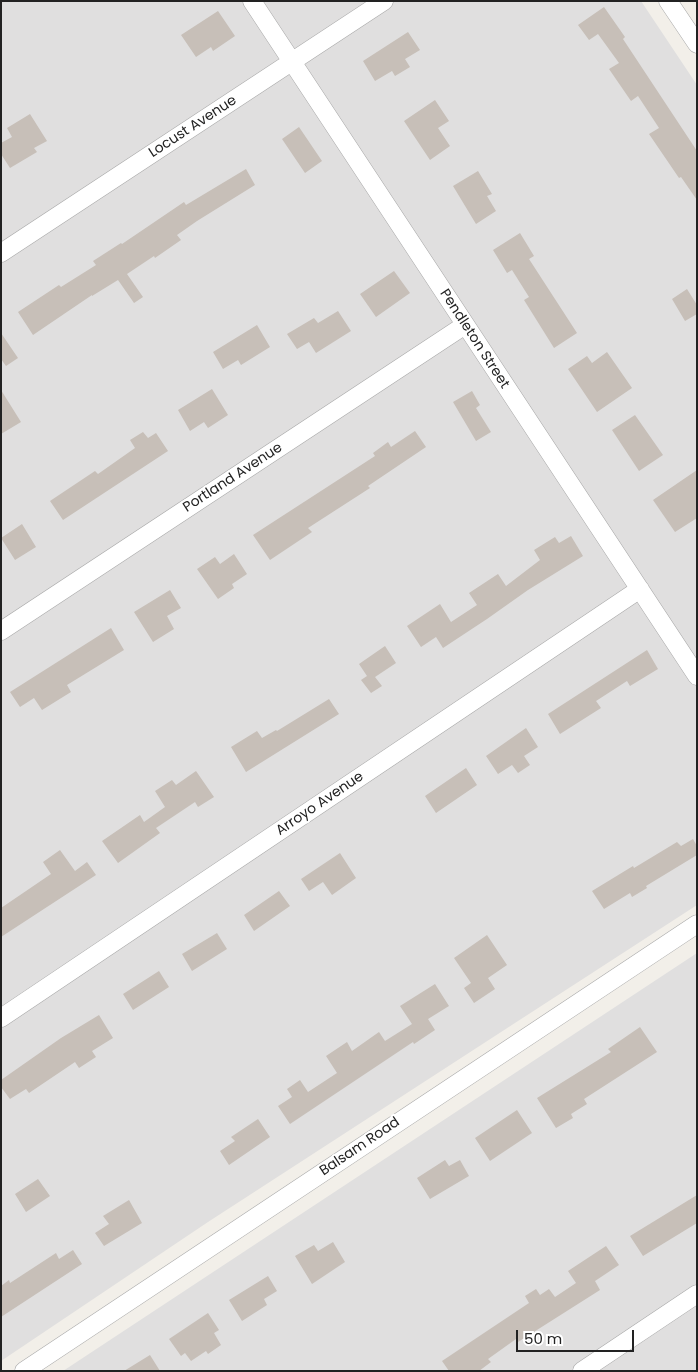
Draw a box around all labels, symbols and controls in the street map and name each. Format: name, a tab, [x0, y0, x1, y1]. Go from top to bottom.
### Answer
street label: Locust Avenue	[146, 92, 240, 162]
street label: Pendleton Street	[436, 286, 512, 392]
street label: Portland Avenue	[180, 440, 286, 516]
street label: Arroyo Avenue	[273, 769, 367, 839]
street label: Balsam Road	[317, 1114, 403, 1180]
scale bar	[518, 1320, 636, 1352]
text: 50 m	[524, 1328, 562, 1349]

